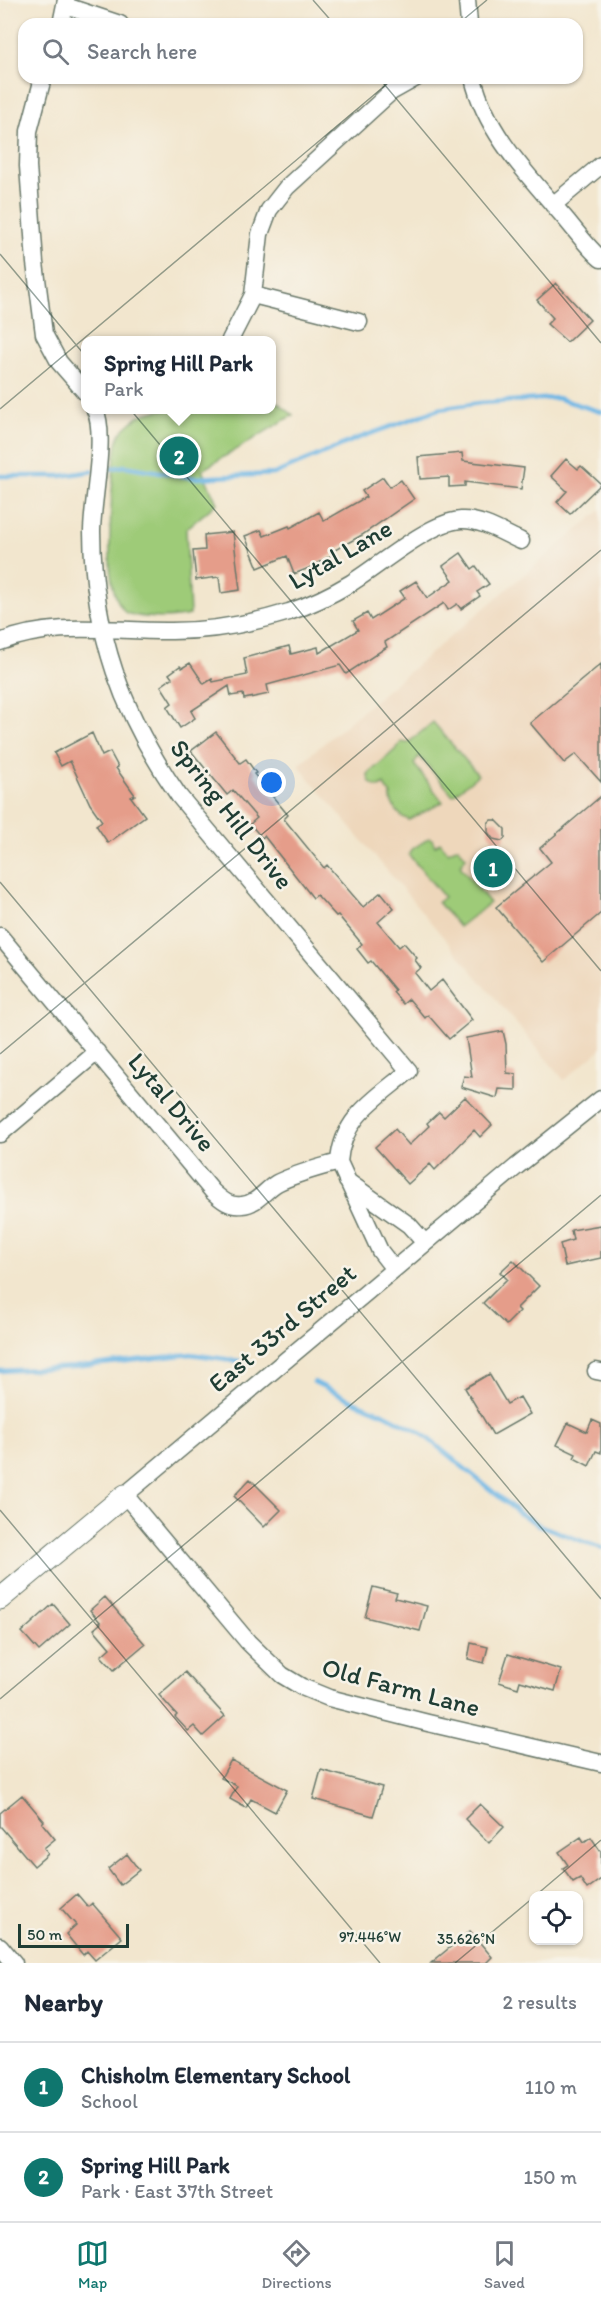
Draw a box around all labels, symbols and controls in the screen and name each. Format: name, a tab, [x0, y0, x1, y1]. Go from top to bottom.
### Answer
search box	[18, 18, 583, 84]
icon: search	[39, 35, 72, 68]
text: Search here	[87, 38, 197, 65]
popup	[81, 336, 276, 414]
text: Spring Hill Park	[104, 350, 253, 377]
text: Park	[104, 377, 143, 401]
pin: 2	[160, 434, 198, 478]
street label: Lytal Lane	[282, 512, 398, 596]
street label: Spring Hill Drive	[163, 733, 301, 895]
your location	[257, 768, 286, 797]
pin: 1	[474, 846, 512, 890]
street label: Lytal Drive	[121, 1046, 223, 1158]
street label: East 33rd Street	[202, 1257, 363, 1399]
street label: Old Farm Lane	[318, 1651, 484, 1723]
map controls	[529, 1891, 583, 1945]
button: locate	[529, 1891, 583, 1945]
scale bar	[18, 1921, 129, 1948]
text: 50 m	[27, 1925, 62, 1944]
text: 97.446°W	[339, 1928, 401, 1946]
text: 35.626°N	[437, 1930, 495, 1948]
text: Nearby	[24, 1986, 103, 2018]
text: 2 results	[503, 1990, 577, 2014]
text: Chisholm Elementary School	[81, 2062, 350, 2089]
text: 1	[39, 2075, 48, 2099]
text: 110 m	[525, 2075, 577, 2099]
text: School	[81, 2089, 138, 2113]
text: Spring Hill Park	[81, 2152, 230, 2179]
text: 2	[38, 2165, 49, 2189]
text: 150 m	[524, 2165, 577, 2189]
text: Park · East 37th Street	[81, 2179, 273, 2203]
tab: Map	[76, 2237, 109, 2292]
tab: Directions	[261, 2237, 332, 2292]
tab: Saved	[484, 2237, 525, 2292]

